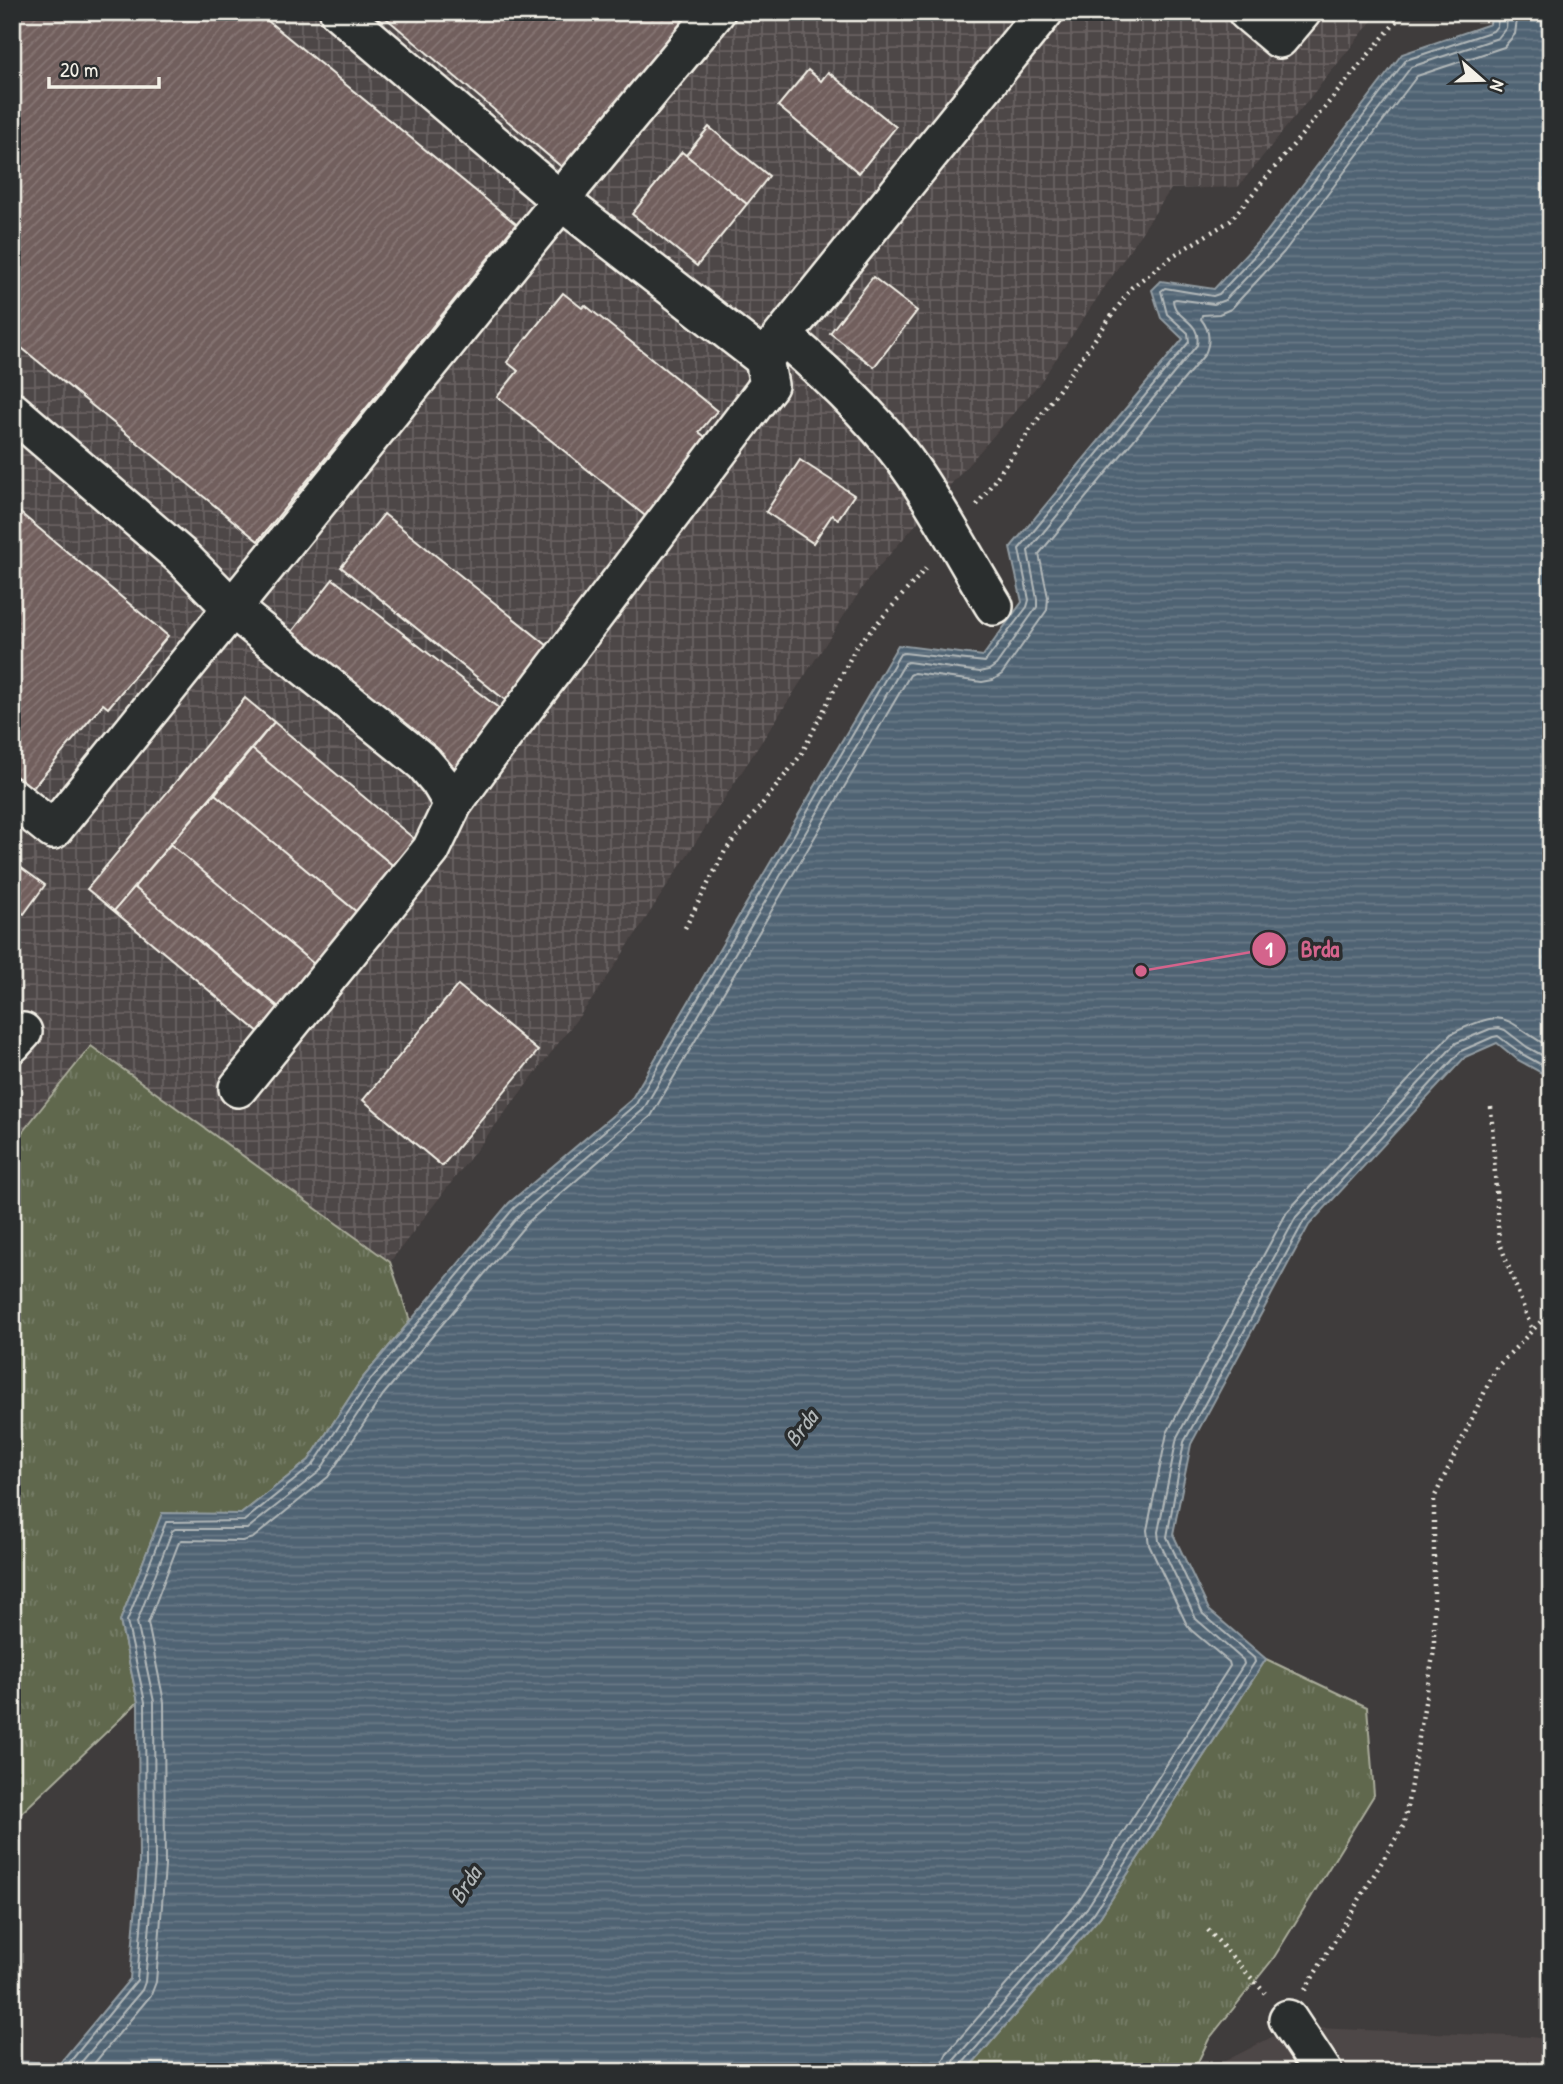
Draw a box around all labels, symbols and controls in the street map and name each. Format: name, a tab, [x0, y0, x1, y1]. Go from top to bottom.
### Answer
scale bar	[49, 46, 159, 90]
north arrow	[1448, 46, 1518, 116]
text: 20 m	[60, 55, 98, 84]
text: N	[1484, 77, 1512, 95]
callout: Brda	[1251, 927, 1353, 971]
text: Brda	[1301, 933, 1339, 964]
text: 1	[1265, 935, 1273, 964]
water label: Brda	[777, 1401, 826, 1452]
water label: Brda	[441, 1858, 489, 1909]

